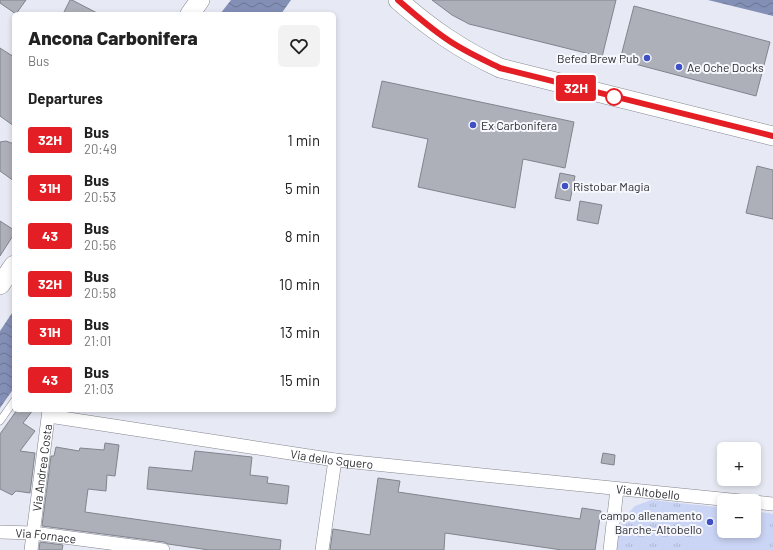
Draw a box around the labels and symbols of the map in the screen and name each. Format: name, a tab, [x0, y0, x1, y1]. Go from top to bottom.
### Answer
place label: Befed Brew Pub	[557, 51, 639, 65]
marker: Befed Brew Pub	[642, 53, 652, 63]
place label: Ae Oche Docks	[687, 60, 764, 74]
marker: Ae Oche Docks	[674, 62, 684, 72]
line badge: 32H	[553, 75, 599, 101]
unlabelled marker	[605, 88, 623, 106]
place label: Ex Carbonifera	[481, 118, 557, 132]
marker: Ex Carbonifera	[468, 120, 478, 130]
place label: Ristobar Magia	[573, 179, 650, 193]
marker: Ristobar Magia	[560, 181, 570, 191]
street label: Via Andrea Costa	[29, 423, 54, 512]
street label: Via dello Squero	[289, 446, 374, 471]
street label: Via Altobello	[615, 481, 681, 502]
place label: campo allenamento Barche-Altobello	[600, 508, 702, 536]
marker: campo allenamento Barche-Altobello	[705, 517, 715, 527]
street label: Via Fornace	[15, 525, 77, 546]

